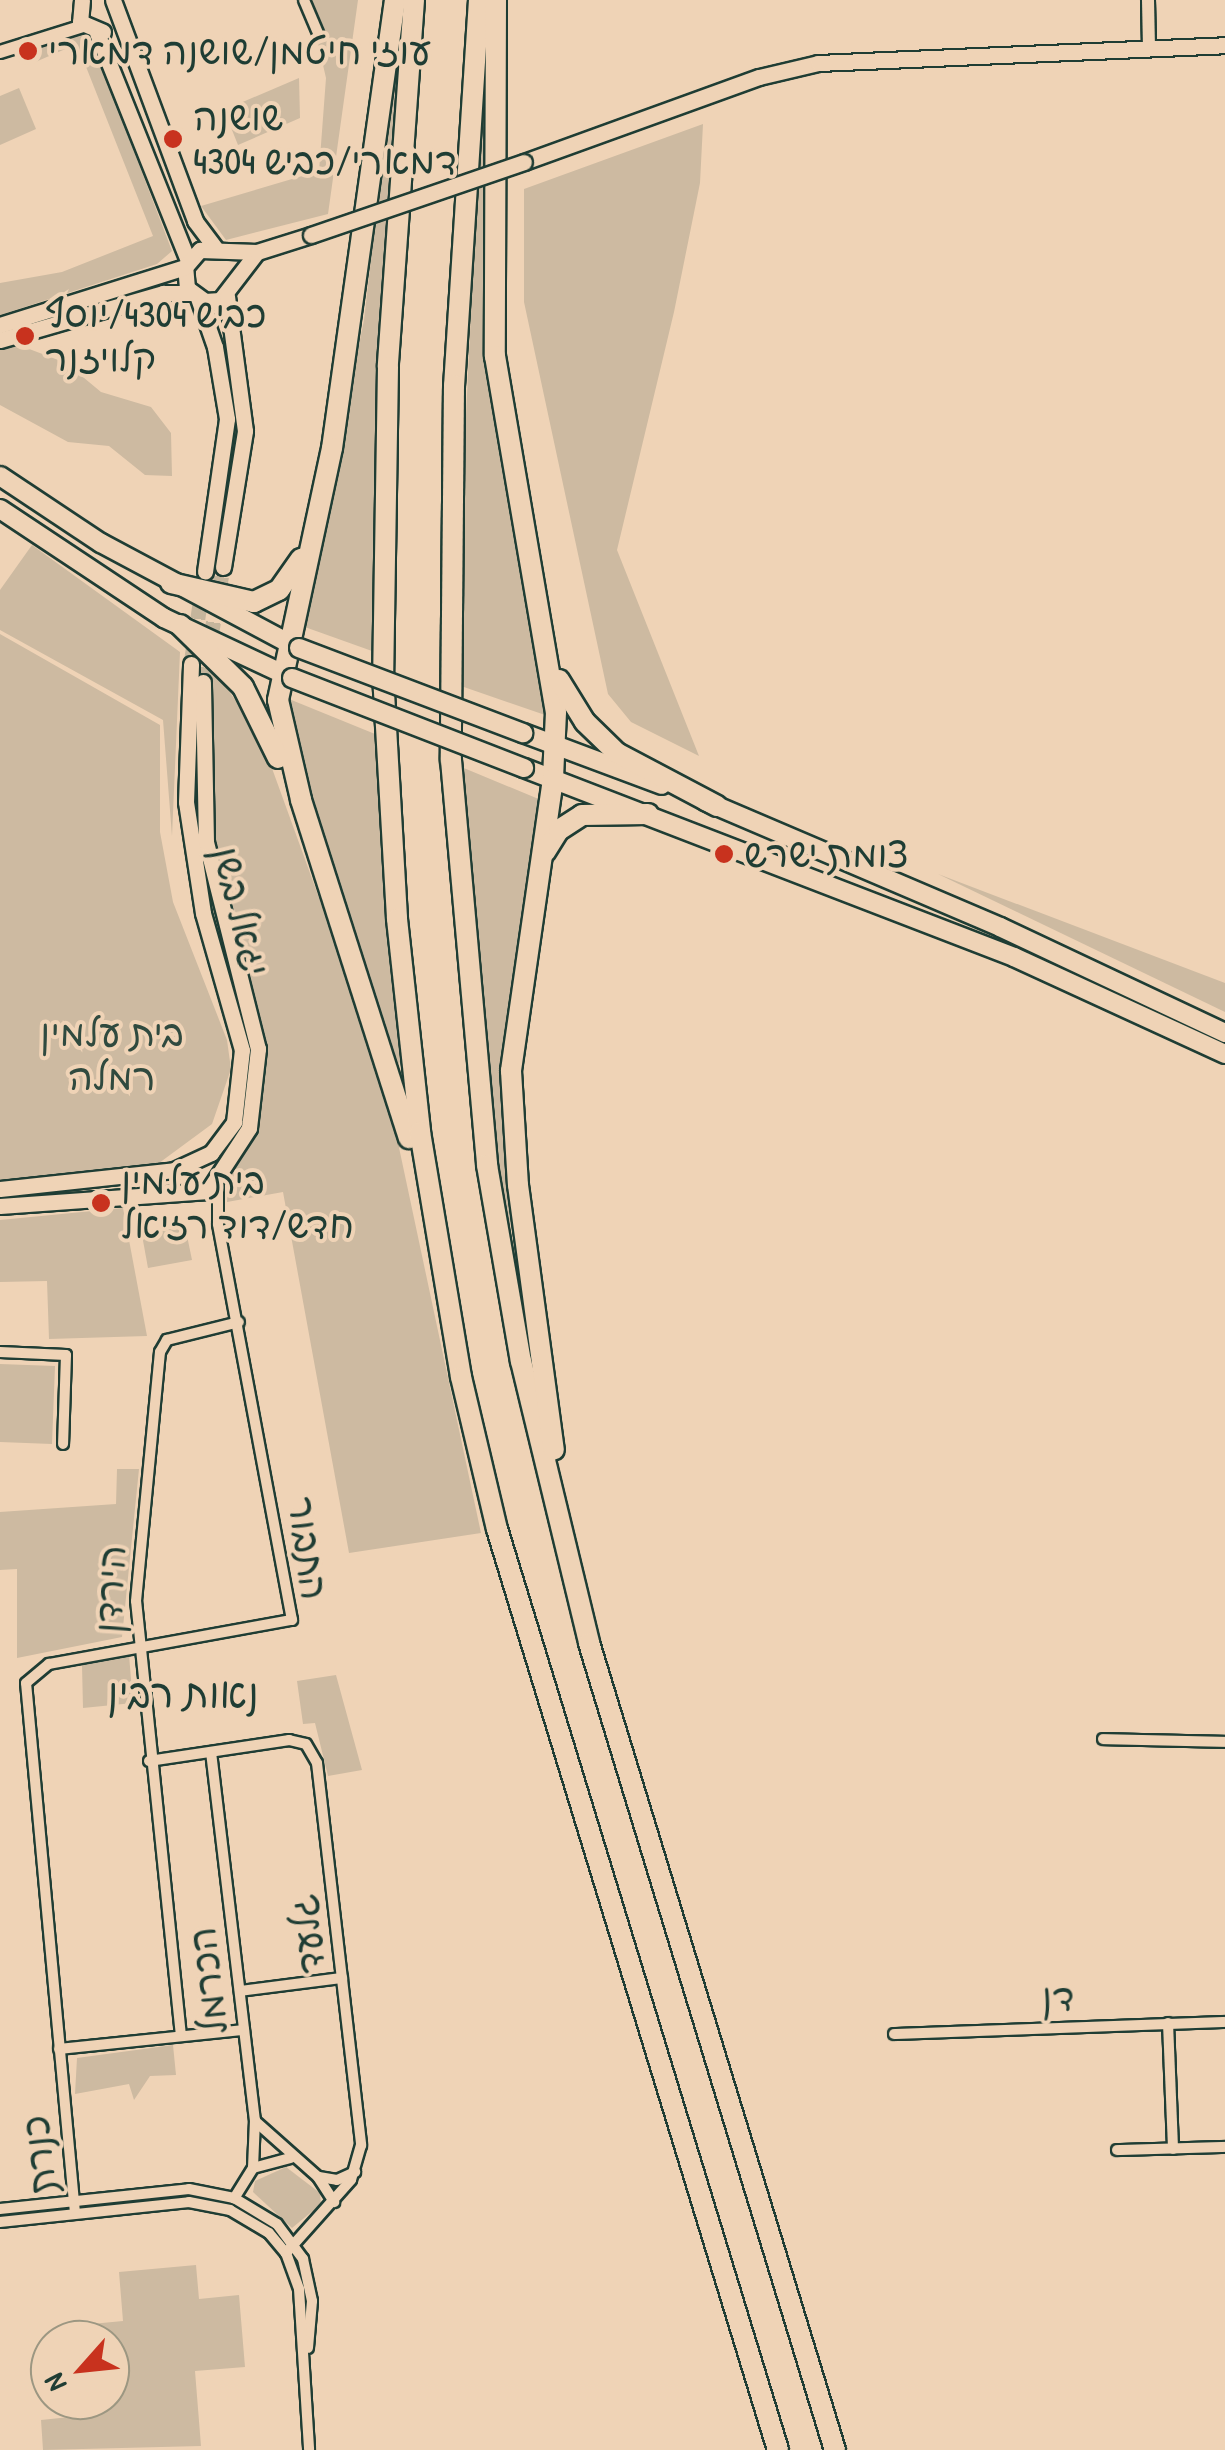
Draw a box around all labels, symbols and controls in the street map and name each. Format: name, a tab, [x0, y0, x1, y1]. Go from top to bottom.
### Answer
place label: עוזי חיטמן/שושנה דמארי	[48, 28, 431, 74]
marker: עוזי חיטמן/שושנה דמארי	[17, 40, 39, 62]
place label: שושנה דמארי/כביש 4304	[193, 94, 457, 183]
marker: שושנה דמארי/כביש 4304	[162, 128, 184, 150]
place label: כביש 4304/יוסף קלויזנר	[45, 291, 266, 380]
marker: כביש 4304/יוסף קלויזנר	[14, 325, 36, 347]
place label: צומת ישרש	[744, 831, 909, 877]
street label: יגאל בשן	[203, 841, 279, 981]
marker: צומת ישרש	[713, 843, 735, 865]
park label: בית עלמין רמלה	[40, 1010, 184, 1100]
place label: בית עלמין חדש/דוד רזיאל	[121, 1158, 354, 1248]
marker: בית עלמין חדש/דוד רזיאל	[90, 1192, 112, 1214]
street label: התבור	[278, 1494, 338, 1602]
street label: הירדן	[85, 1544, 135, 1634]
district label: נאות רבין	[107, 1668, 259, 1716]
street label: גלעד	[280, 1892, 334, 1976]
street label: הכרמל	[179, 1925, 237, 2037]
street label: דן	[1041, 1974, 1075, 2020]
street label: כנרת	[12, 2113, 66, 2197]
north arrow	[30, 2320, 130, 2420]
text: N	[35, 2367, 75, 2398]

